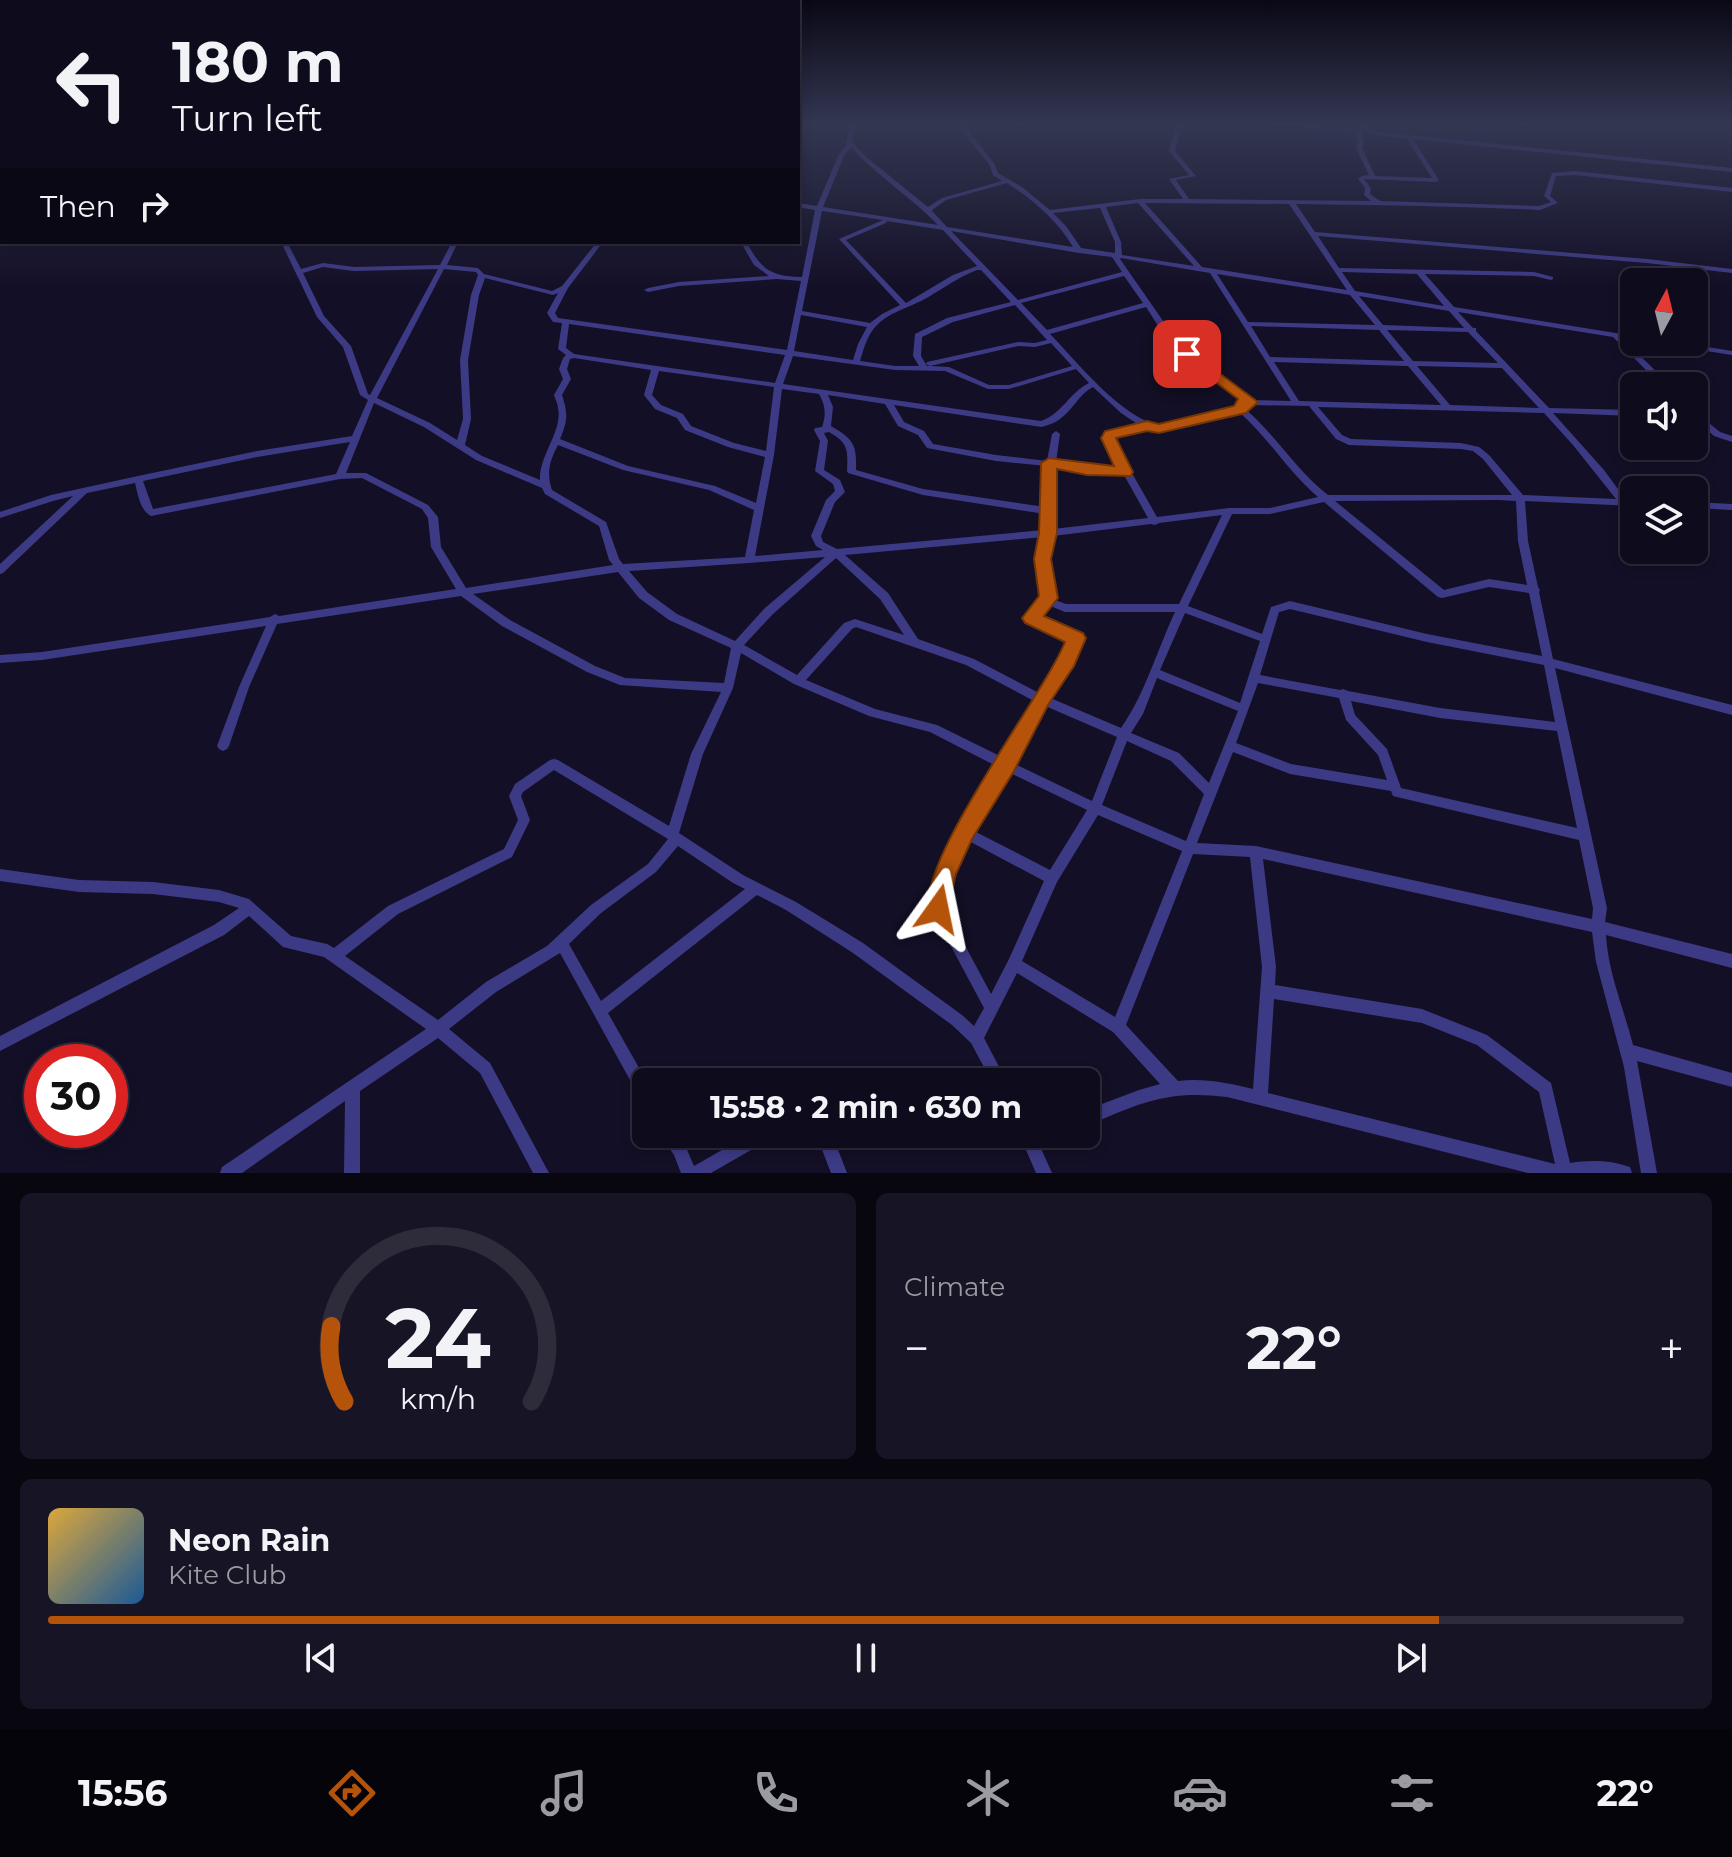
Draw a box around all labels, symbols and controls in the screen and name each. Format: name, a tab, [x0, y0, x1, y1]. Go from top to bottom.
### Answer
text: 180 m	[172, 28, 344, 96]
icon: left	[40, 32, 144, 136]
text: Turn left	[172, 96, 323, 140]
icon: right	[132, 184, 176, 228]
text: Then	[40, 188, 116, 225]
north arrow	[1620, 268, 1708, 356]
map controls	[1620, 268, 1708, 564]
pin	[1153, 320, 1221, 388]
icon: arrive	[1165, 332, 1209, 376]
button: sound	[1620, 372, 1708, 460]
button: layers	[1620, 476, 1708, 564]
position arrow	[896, 867, 980, 951]
speed limit sign: 30	[24, 1044, 128, 1148]
text: 15:58 · 2 min · 630 m	[710, 1089, 1022, 1126]
text: Climate	[904, 1271, 1005, 1303]
text: 24	[385, 1287, 491, 1389]
text: 22°	[1246, 1311, 1342, 1384]
text: −	[904, 1321, 929, 1375]
text: +	[1659, 1321, 1684, 1375]
text: km/h	[400, 1381, 476, 1416]
text: Neon Rain	[168, 1522, 330, 1559]
text: Kite Club	[168, 1559, 286, 1591]
icon: previous	[299, 1636, 343, 1680]
icon: pause	[844, 1636, 888, 1680]
icon: next	[1389, 1636, 1433, 1680]
icon: directions	[324, 1765, 380, 1821]
icon: music	[536, 1765, 592, 1821]
icon: phone	[748, 1765, 804, 1821]
icon: climate	[960, 1765, 1016, 1821]
icon: car	[1172, 1765, 1228, 1821]
icon: filters	[1384, 1765, 1440, 1821]
text: 15:56	[78, 1771, 167, 1815]
text: 22°	[1596, 1771, 1654, 1815]

